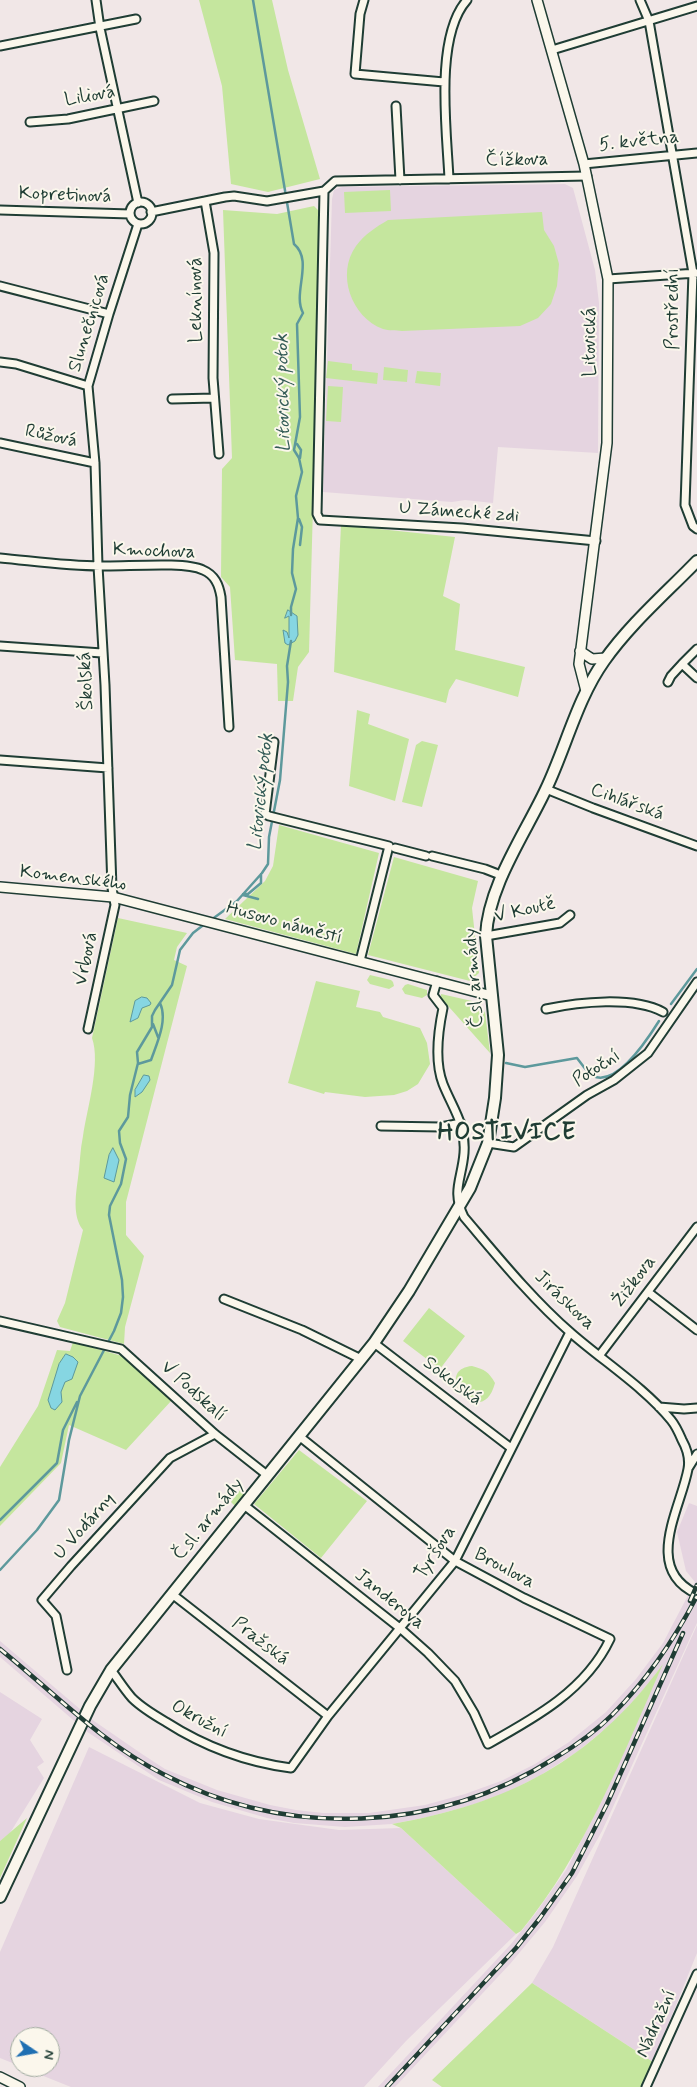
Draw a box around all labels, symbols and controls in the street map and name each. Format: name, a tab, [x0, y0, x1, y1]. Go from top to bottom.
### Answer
street label: Liliová	[63, 81, 117, 113]
street label: 5. května	[598, 126, 680, 158]
street label: Čížkova	[485, 149, 549, 173]
street label: Kopretinová	[18, 183, 112, 209]
street label: Leknínová	[186, 257, 208, 343]
street label: Prostřední	[663, 268, 685, 350]
street label: Slunečnicová	[64, 271, 116, 375]
street label: Litovická	[580, 307, 602, 377]
water label: Litovický potok	[271, 334, 297, 452]
street label: Růžová	[23, 420, 79, 454]
street label: U Zámecké zdi	[398, 497, 520, 529]
street label: Kmochova	[112, 539, 196, 565]
street label: Školská	[74, 651, 100, 711]
water label: Litovický potok	[244, 732, 280, 852]
street label: Cihlářská	[587, 779, 667, 827]
street label: Komenského	[18, 861, 128, 897]
street label: V Koutě	[492, 893, 558, 929]
street label: Husovo náměstí	[223, 898, 345, 950]
street label: Čsl. armády	[460, 927, 490, 1029]
street label: Vrbová	[70, 930, 104, 988]
street label: Potoční	[569, 1045, 625, 1093]
district label: HOSTIVICE	[439, 1120, 575, 1148]
street label: Žižkova	[608, 1252, 662, 1312]
street label: Jiráskova	[529, 1266, 599, 1336]
street label: Sokolská	[418, 1352, 486, 1412]
street label: V Podskalí	[155, 1357, 231, 1427]
street label: Čsl. armády	[169, 1474, 249, 1566]
street label: U Vodárny	[49, 1489, 121, 1565]
street label: Tyršova	[410, 1522, 462, 1584]
street label: Broulova	[470, 1544, 538, 1594]
street label: Janderova	[349, 1565, 429, 1635]
street label: Pražská	[227, 1613, 293, 1671]
street label: Okružní	[167, 1696, 231, 1744]
street label: Nádražní	[632, 1986, 682, 2062]
north arrow	[10, 2027, 60, 2077]
text: N	[39, 2048, 58, 2061]

